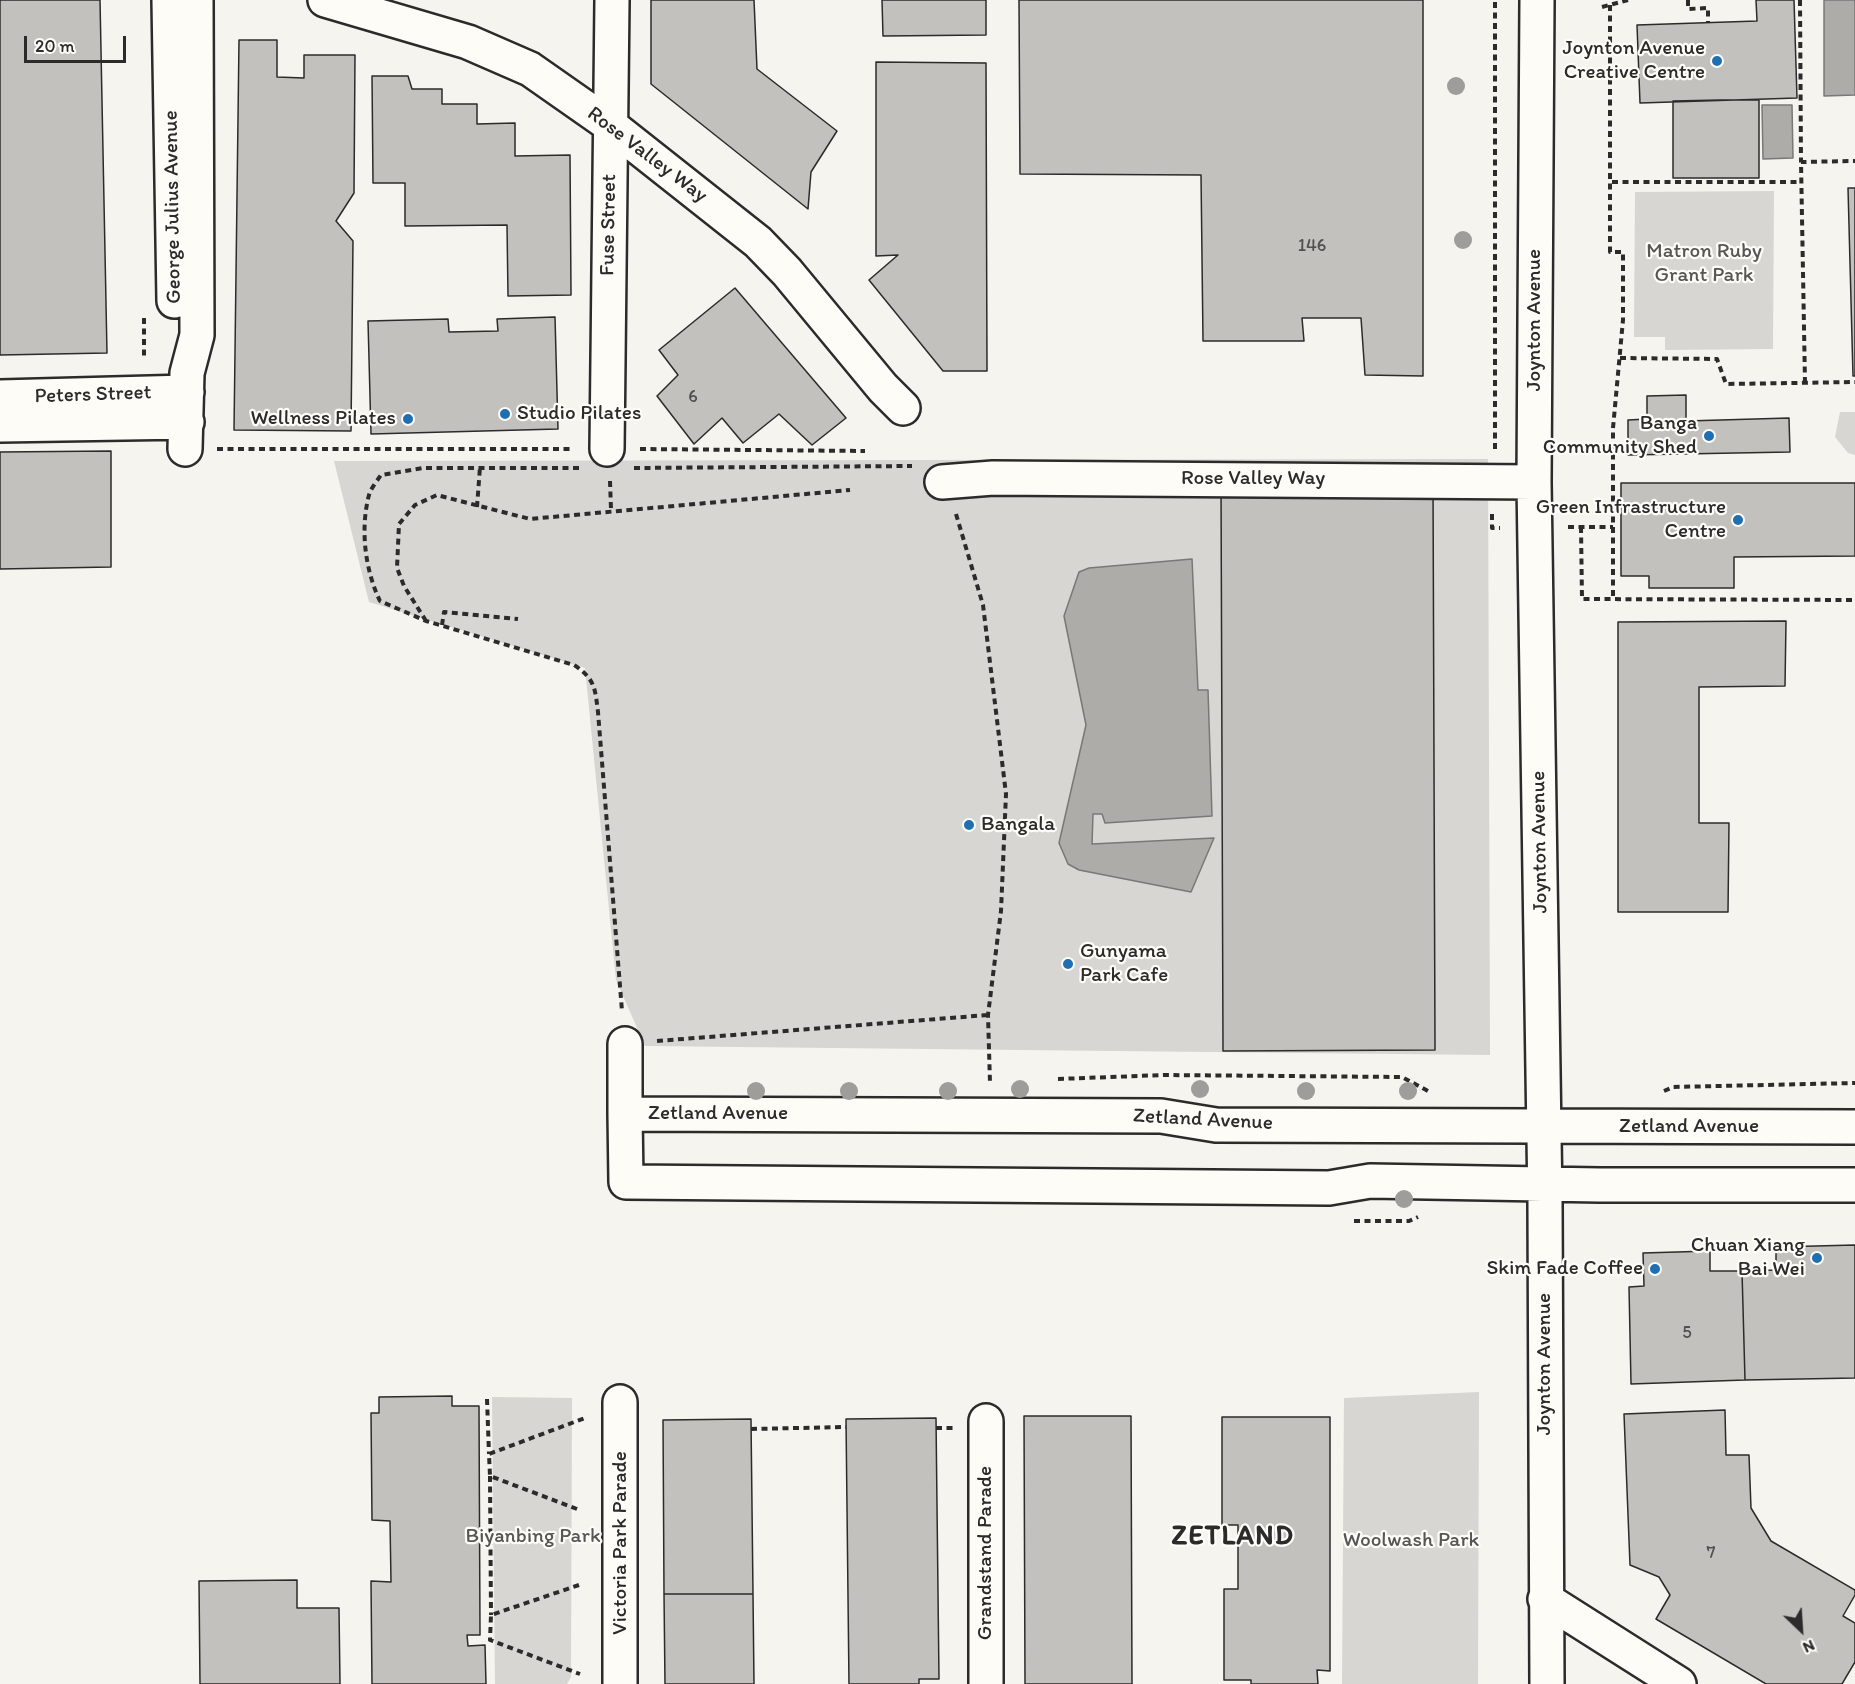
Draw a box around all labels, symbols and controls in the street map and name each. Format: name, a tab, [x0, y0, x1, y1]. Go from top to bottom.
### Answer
scale bar	[27, 24, 129, 62]
text: 20 m	[35, 35, 75, 57]
place label: Joynton Avenue Creative Centre	[1563, 36, 1705, 86]
marker: Joynton Avenue Creative Centre	[1710, 54, 1724, 68]
street label: Rose Valley Way	[582, 102, 712, 208]
street label: George Julius Avenue	[159, 110, 187, 304]
street label: Fuse Street	[596, 174, 622, 276]
house number: 146	[1298, 235, 1326, 257]
park label: Matron Ruby Grant Park	[1646, 239, 1762, 289]
street label: Joynton Avenue	[1522, 249, 1548, 391]
street label: Peters Street	[34, 380, 152, 410]
house number: 6	[688, 386, 698, 408]
place label: Studio Pilates	[517, 401, 641, 427]
place label: Wellness Pilates	[250, 406, 396, 432]
marker: Studio Pilates	[498, 407, 512, 421]
place label: Banga Community Shed	[1543, 411, 1697, 461]
marker: Wellness Pilates	[401, 412, 415, 426]
marker: Banga Community Shed	[1702, 429, 1716, 443]
street label: Rose Valley Way	[1181, 466, 1325, 492]
place label: Green Infrastructure Centre	[1536, 495, 1726, 545]
marker: Green Infrastructure Centre	[1731, 513, 1745, 527]
street label: Joynton Avenue	[1526, 771, 1554, 913]
place label: Bangala	[981, 812, 1055, 838]
marker: Bangala	[962, 818, 976, 832]
place label: Gunyama Park Cafe	[1080, 939, 1168, 989]
marker: Gunyama Park Cafe	[1061, 957, 1075, 971]
street label: Zetland Avenue	[648, 1101, 788, 1127]
street label: Zetland Avenue	[1132, 1104, 1274, 1136]
street label: Zetland Avenue	[1619, 1114, 1759, 1140]
place label: Chuan Xiang Bai Wei	[1691, 1233, 1805, 1283]
marker: Chuan Xiang Bai Wei	[1810, 1251, 1824, 1265]
place label: Skim Fade Coffee	[1486, 1256, 1643, 1282]
marker: Skim Fade Coffee	[1648, 1262, 1662, 1276]
street label: Joynton Avenue	[1532, 1293, 1558, 1435]
house number: 5	[1682, 1322, 1692, 1344]
street label: Victoria Park Parade	[608, 1451, 634, 1635]
street label: Grandstand Parade	[973, 1466, 999, 1640]
district label: ZETLAND	[1172, 1521, 1294, 1553]
park label: Biyanbing Park	[465, 1524, 601, 1550]
park label: Woolwash Park	[1343, 1528, 1479, 1554]
house number: 7	[1707, 1542, 1715, 1564]
north arrow	[1771, 1600, 1831, 1660]
text: N	[1800, 1636, 1818, 1658]

